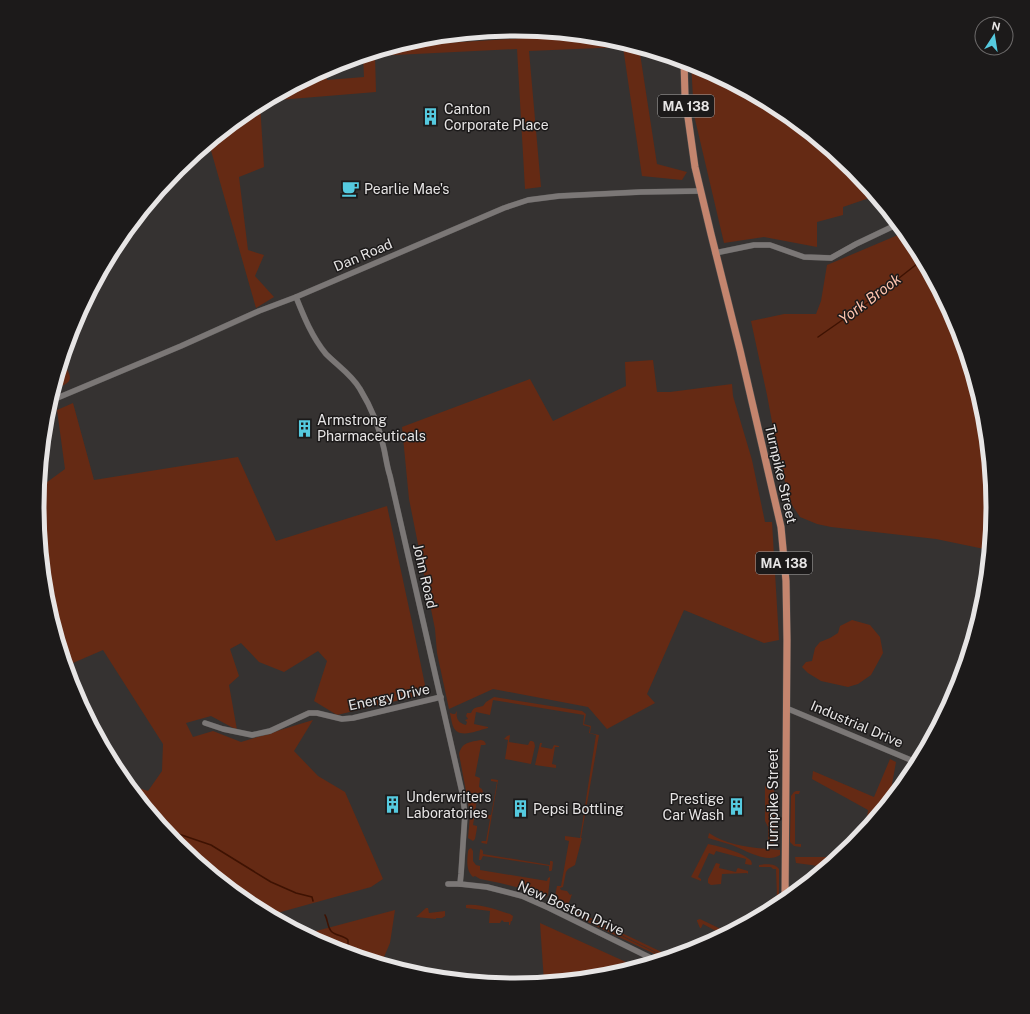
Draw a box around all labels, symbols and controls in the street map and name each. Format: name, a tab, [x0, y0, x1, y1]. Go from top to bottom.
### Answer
north arrow	[974, 16, 1014, 56]
text: N	[991, 19, 1002, 33]
road number: MA 138	[658, 95, 714, 117]
place label: Canton Corporate Place	[444, 101, 549, 133]
building icon: Canton Corporate Place	[421, 107, 441, 127]
cafe icon: Pearlie Mae's	[341, 179, 361, 199]
place label: Pearlie Mae's	[364, 181, 449, 197]
street label: Dan Road	[331, 236, 395, 274]
water label: York Brook	[835, 269, 905, 327]
place label: Armstrong Pharmaceuticals	[317, 412, 426, 444]
building icon: Armstrong Pharmaceuticals	[294, 418, 314, 438]
street label: Turnpike Street	[762, 423, 800, 525]
street label: John Road	[410, 542, 440, 610]
road number: MA 138	[756, 552, 812, 574]
street label: Energy Drive	[347, 681, 431, 713]
street label: Industrial Drive	[808, 697, 906, 751]
street label: Turnpike Street	[765, 749, 781, 849]
place label: Underwriters Laboratories	[406, 789, 491, 821]
place label: Prestige Car Wash	[663, 791, 724, 823]
building icon: Underwriters Laboratories	[383, 795, 403, 815]
building icon: Prestige Car Wash	[727, 797, 747, 817]
building icon: Pepsi Bottling	[510, 799, 530, 819]
place label: Pepsi Bottling	[533, 801, 624, 817]
street label: New Boston Drive	[515, 877, 627, 939]

